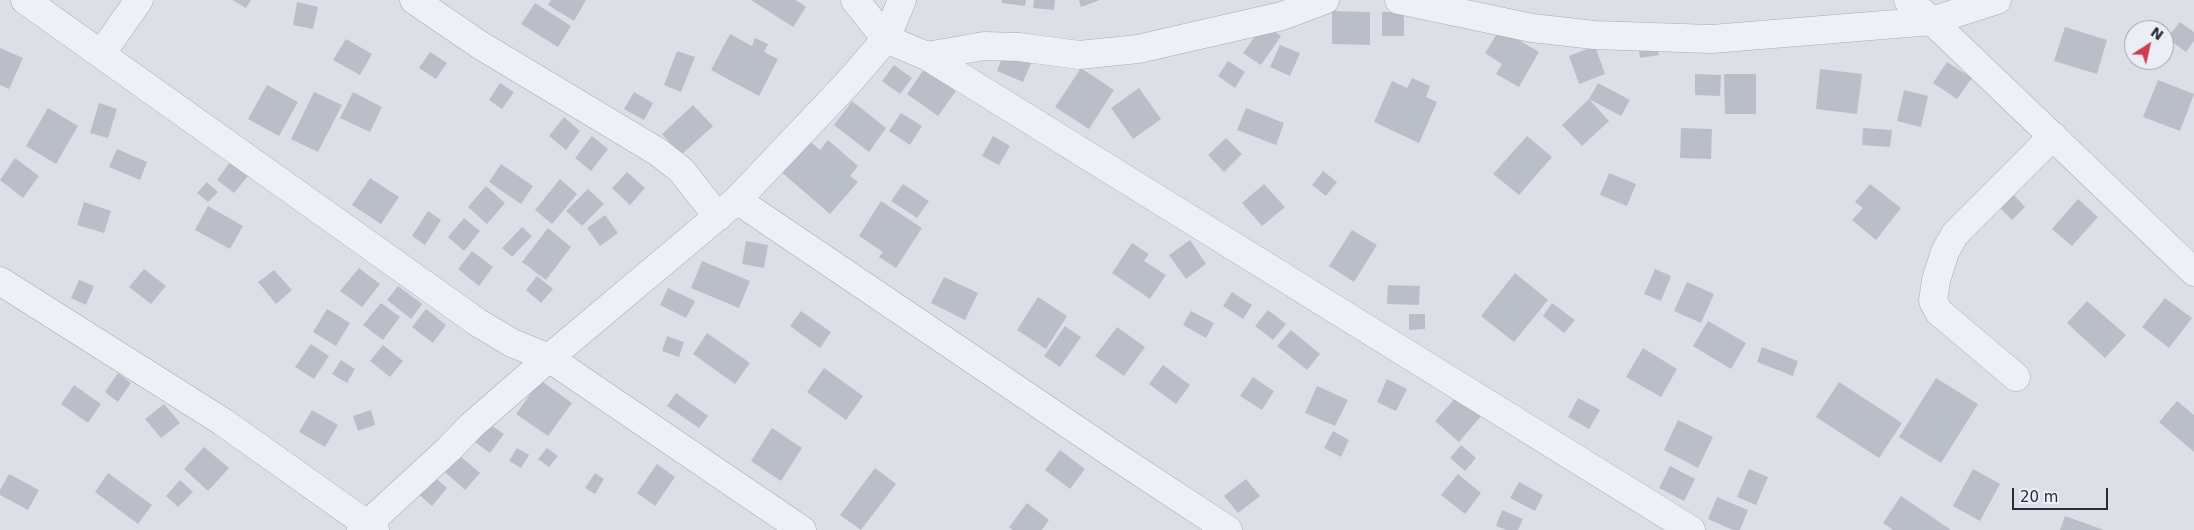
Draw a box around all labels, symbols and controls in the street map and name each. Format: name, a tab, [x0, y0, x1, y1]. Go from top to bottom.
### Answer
north arrow	[2124, 20, 2174, 70]
text: N	[2148, 24, 2166, 43]
scale bar	[2014, 478, 2110, 510]
text: 20 m	[2020, 488, 2058, 506]

